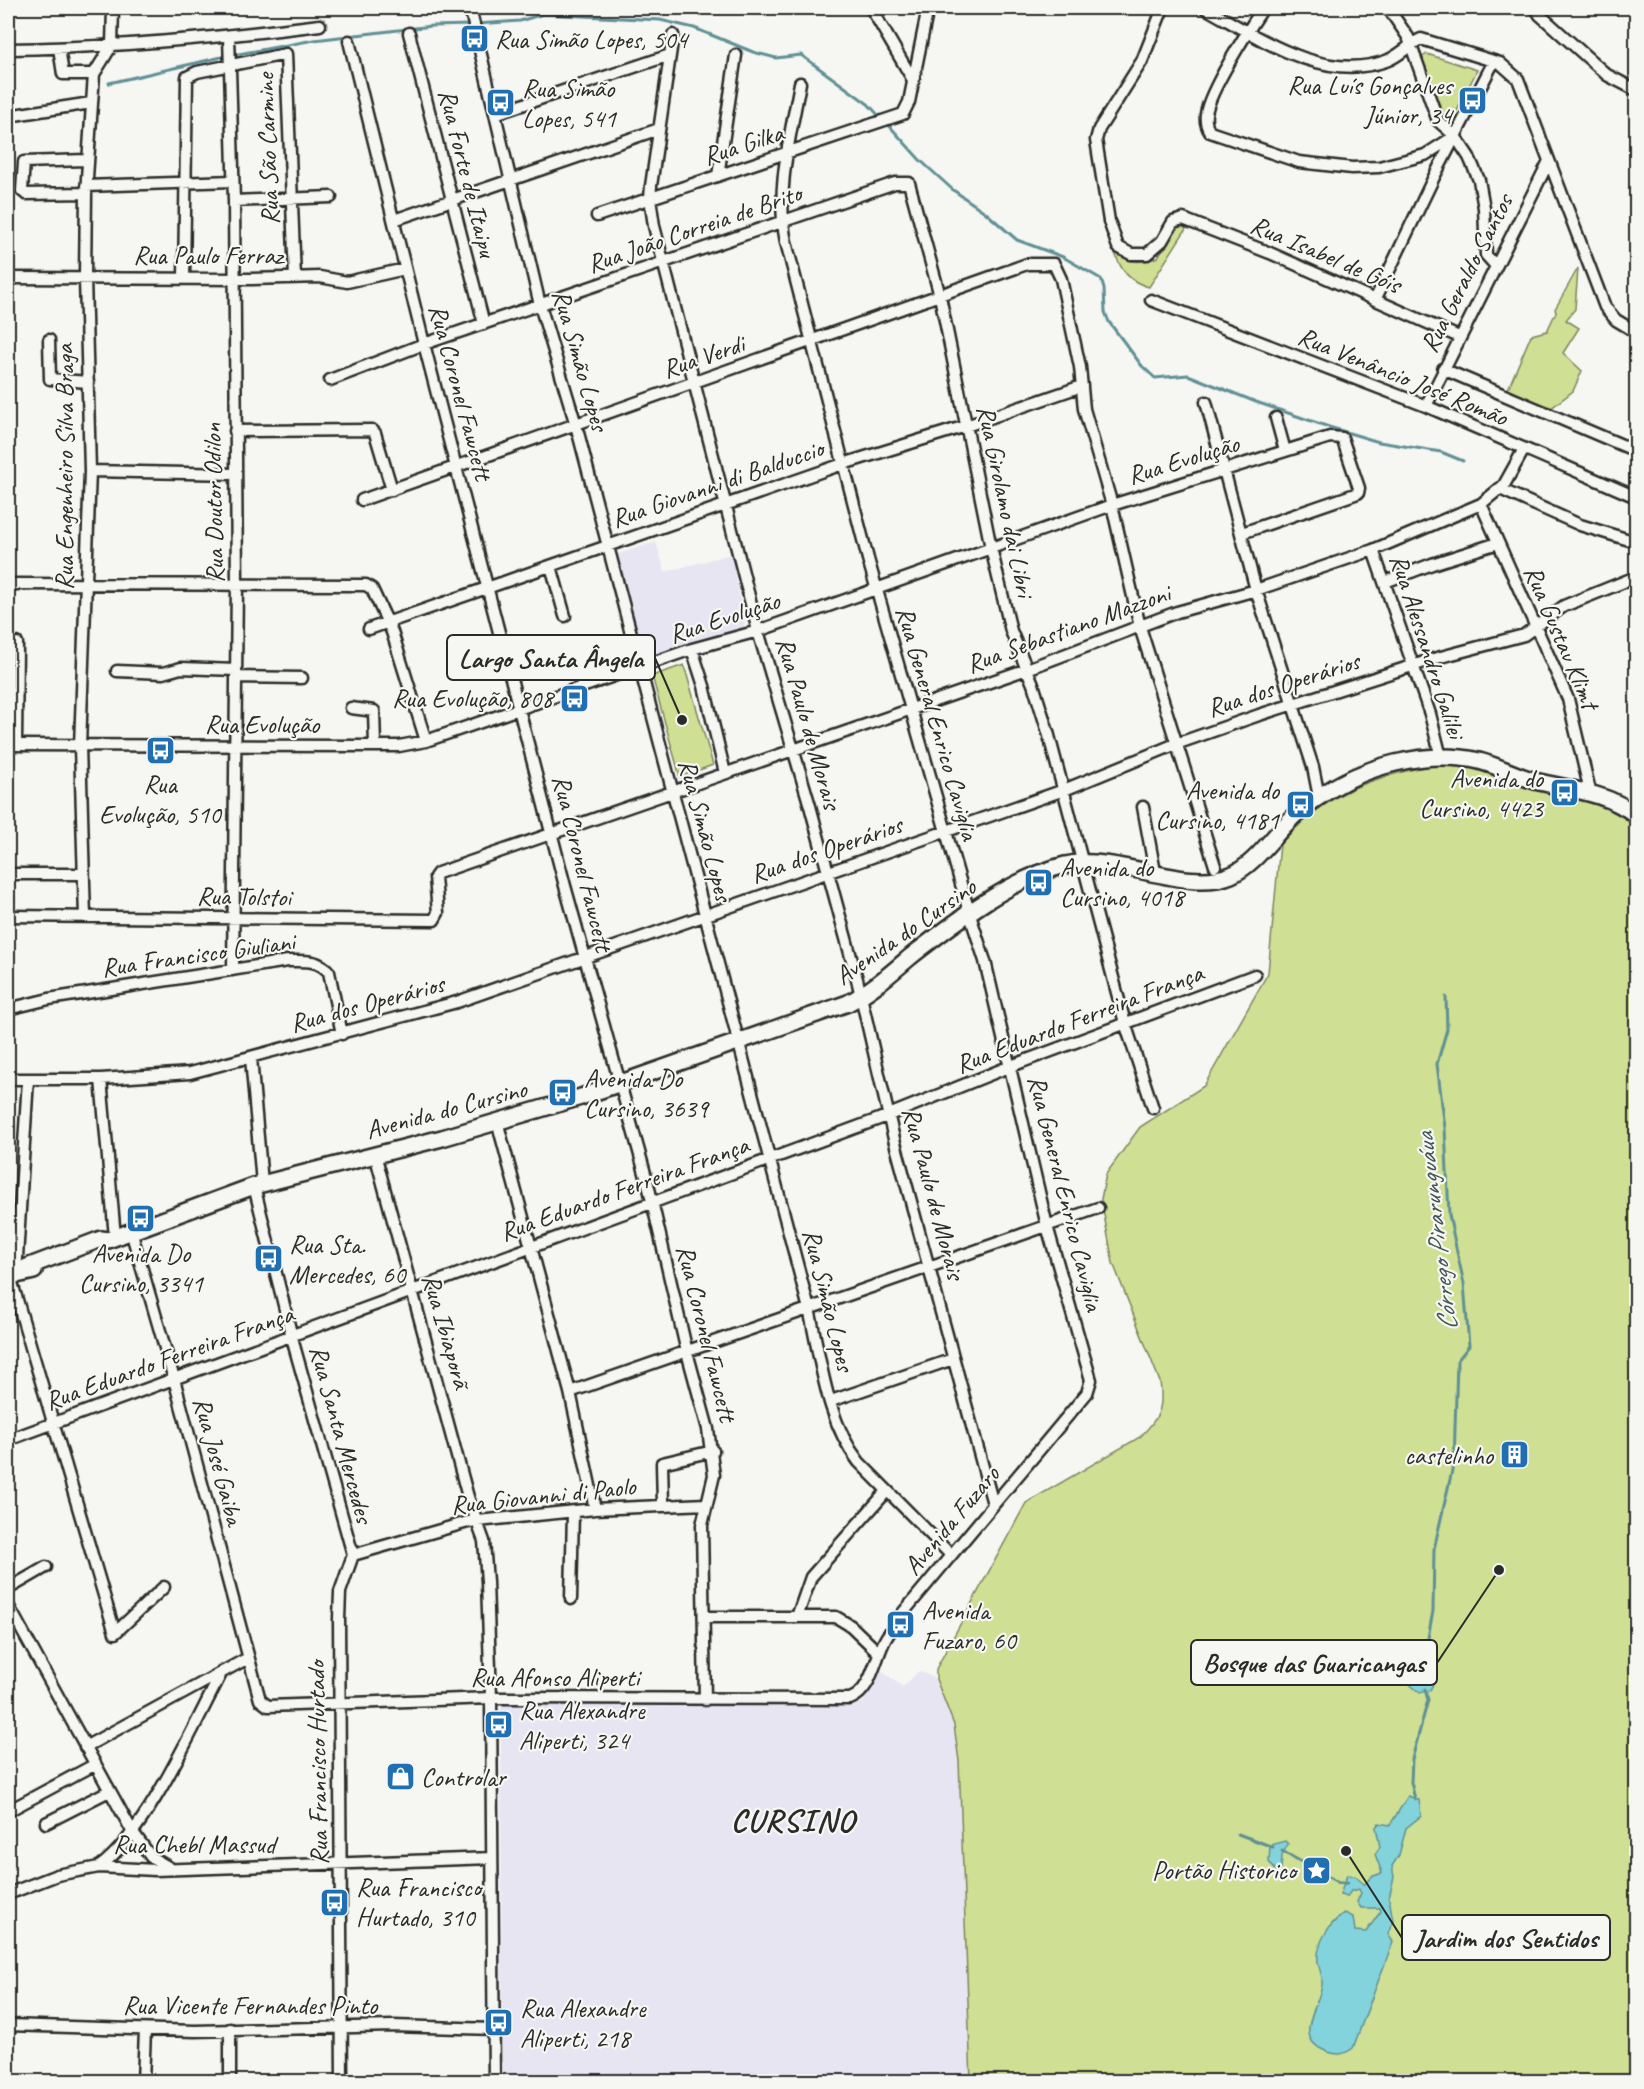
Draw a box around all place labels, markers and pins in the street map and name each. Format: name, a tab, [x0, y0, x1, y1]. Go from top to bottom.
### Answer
bus stop icon: Rua Simão Lopes, 504	[458, 23, 490, 55]
place label: Rua Simão Lopes, 504	[495, 23, 690, 56]
place label: Rua Luís Gonçalves Júnior, 34	[1287, 69, 1454, 132]
place label: Rua Simão Lopes, 541	[522, 72, 617, 135]
bus stop icon: Rua Luís Gonçalves Júnior, 34	[1457, 84, 1489, 116]
bus stop icon: Rua Simão Lopes, 541	[485, 87, 517, 119]
callout: Largo Santa Ângela	[447, 635, 655, 680]
place label: Rua Evolução, 808	[392, 682, 555, 715]
bus stop icon: Rua Evolução, 808	[558, 682, 590, 714]
bus stop icon: Rua Evolução, 510	[144, 734, 176, 766]
place label: Avenida do Cursino, 4423	[1419, 762, 1545, 825]
place label: Rua Evolução, 510	[99, 768, 223, 831]
place label: Avenida do Cursino, 4181	[1155, 774, 1281, 837]
bus stop icon: Avenida do Cursino, 4423	[1548, 777, 1580, 809]
bus stop icon: Avenida do Cursino, 4181	[1284, 789, 1316, 821]
place label: Avenida do Cursino, 4018	[1060, 851, 1186, 914]
bus stop icon: Avenida do Cursino, 4018	[1023, 866, 1055, 898]
place label: Avenida Do Cursino, 3639	[584, 1062, 710, 1125]
bus stop icon: Avenida Do Cursino, 3639	[547, 1077, 579, 1109]
bus stop icon: Avenida Do Cursino, 3341	[125, 1203, 157, 1235]
place label: Rua Sta. Mercedes, 60	[289, 1228, 408, 1291]
place label: Avenida Do Cursino, 3341	[79, 1237, 204, 1300]
bus stop icon: Rua Sta. Mercedes, 60	[252, 1243, 284, 1275]
place label: castelinho	[1405, 1439, 1495, 1472]
building icon: castelinho	[1498, 1439, 1530, 1471]
place label: Avenida Fuzaro, 60	[922, 1594, 1018, 1657]
bus stop icon: Avenida Fuzaro, 60	[885, 1609, 917, 1641]
callout: Bosque das Guaricangas	[1191, 1640, 1437, 1685]
place label: Rua Alexandre Aliperti, 324	[519, 1694, 646, 1757]
bus stop icon: Rua Alexandre Aliperti, 324	[482, 1709, 514, 1741]
shop icon: Controlar	[384, 1761, 416, 1793]
place label: Controlar	[421, 1761, 507, 1794]
place label: Portão Historico	[1152, 1854, 1299, 1887]
place icon: Portão Historico	[1301, 1854, 1333, 1886]
place label: Rua Francisco Hurtado, 310	[356, 1871, 484, 1934]
bus stop icon: Rua Francisco Hurtado, 310	[319, 1886, 351, 1918]
callout: Jardim dos Sentidos	[1402, 1915, 1610, 1960]
place label: Rua Alexandre Aliperti, 218	[520, 1992, 647, 2055]
bus stop icon: Rua Alexandre Aliperti, 218	[483, 2007, 515, 2039]

